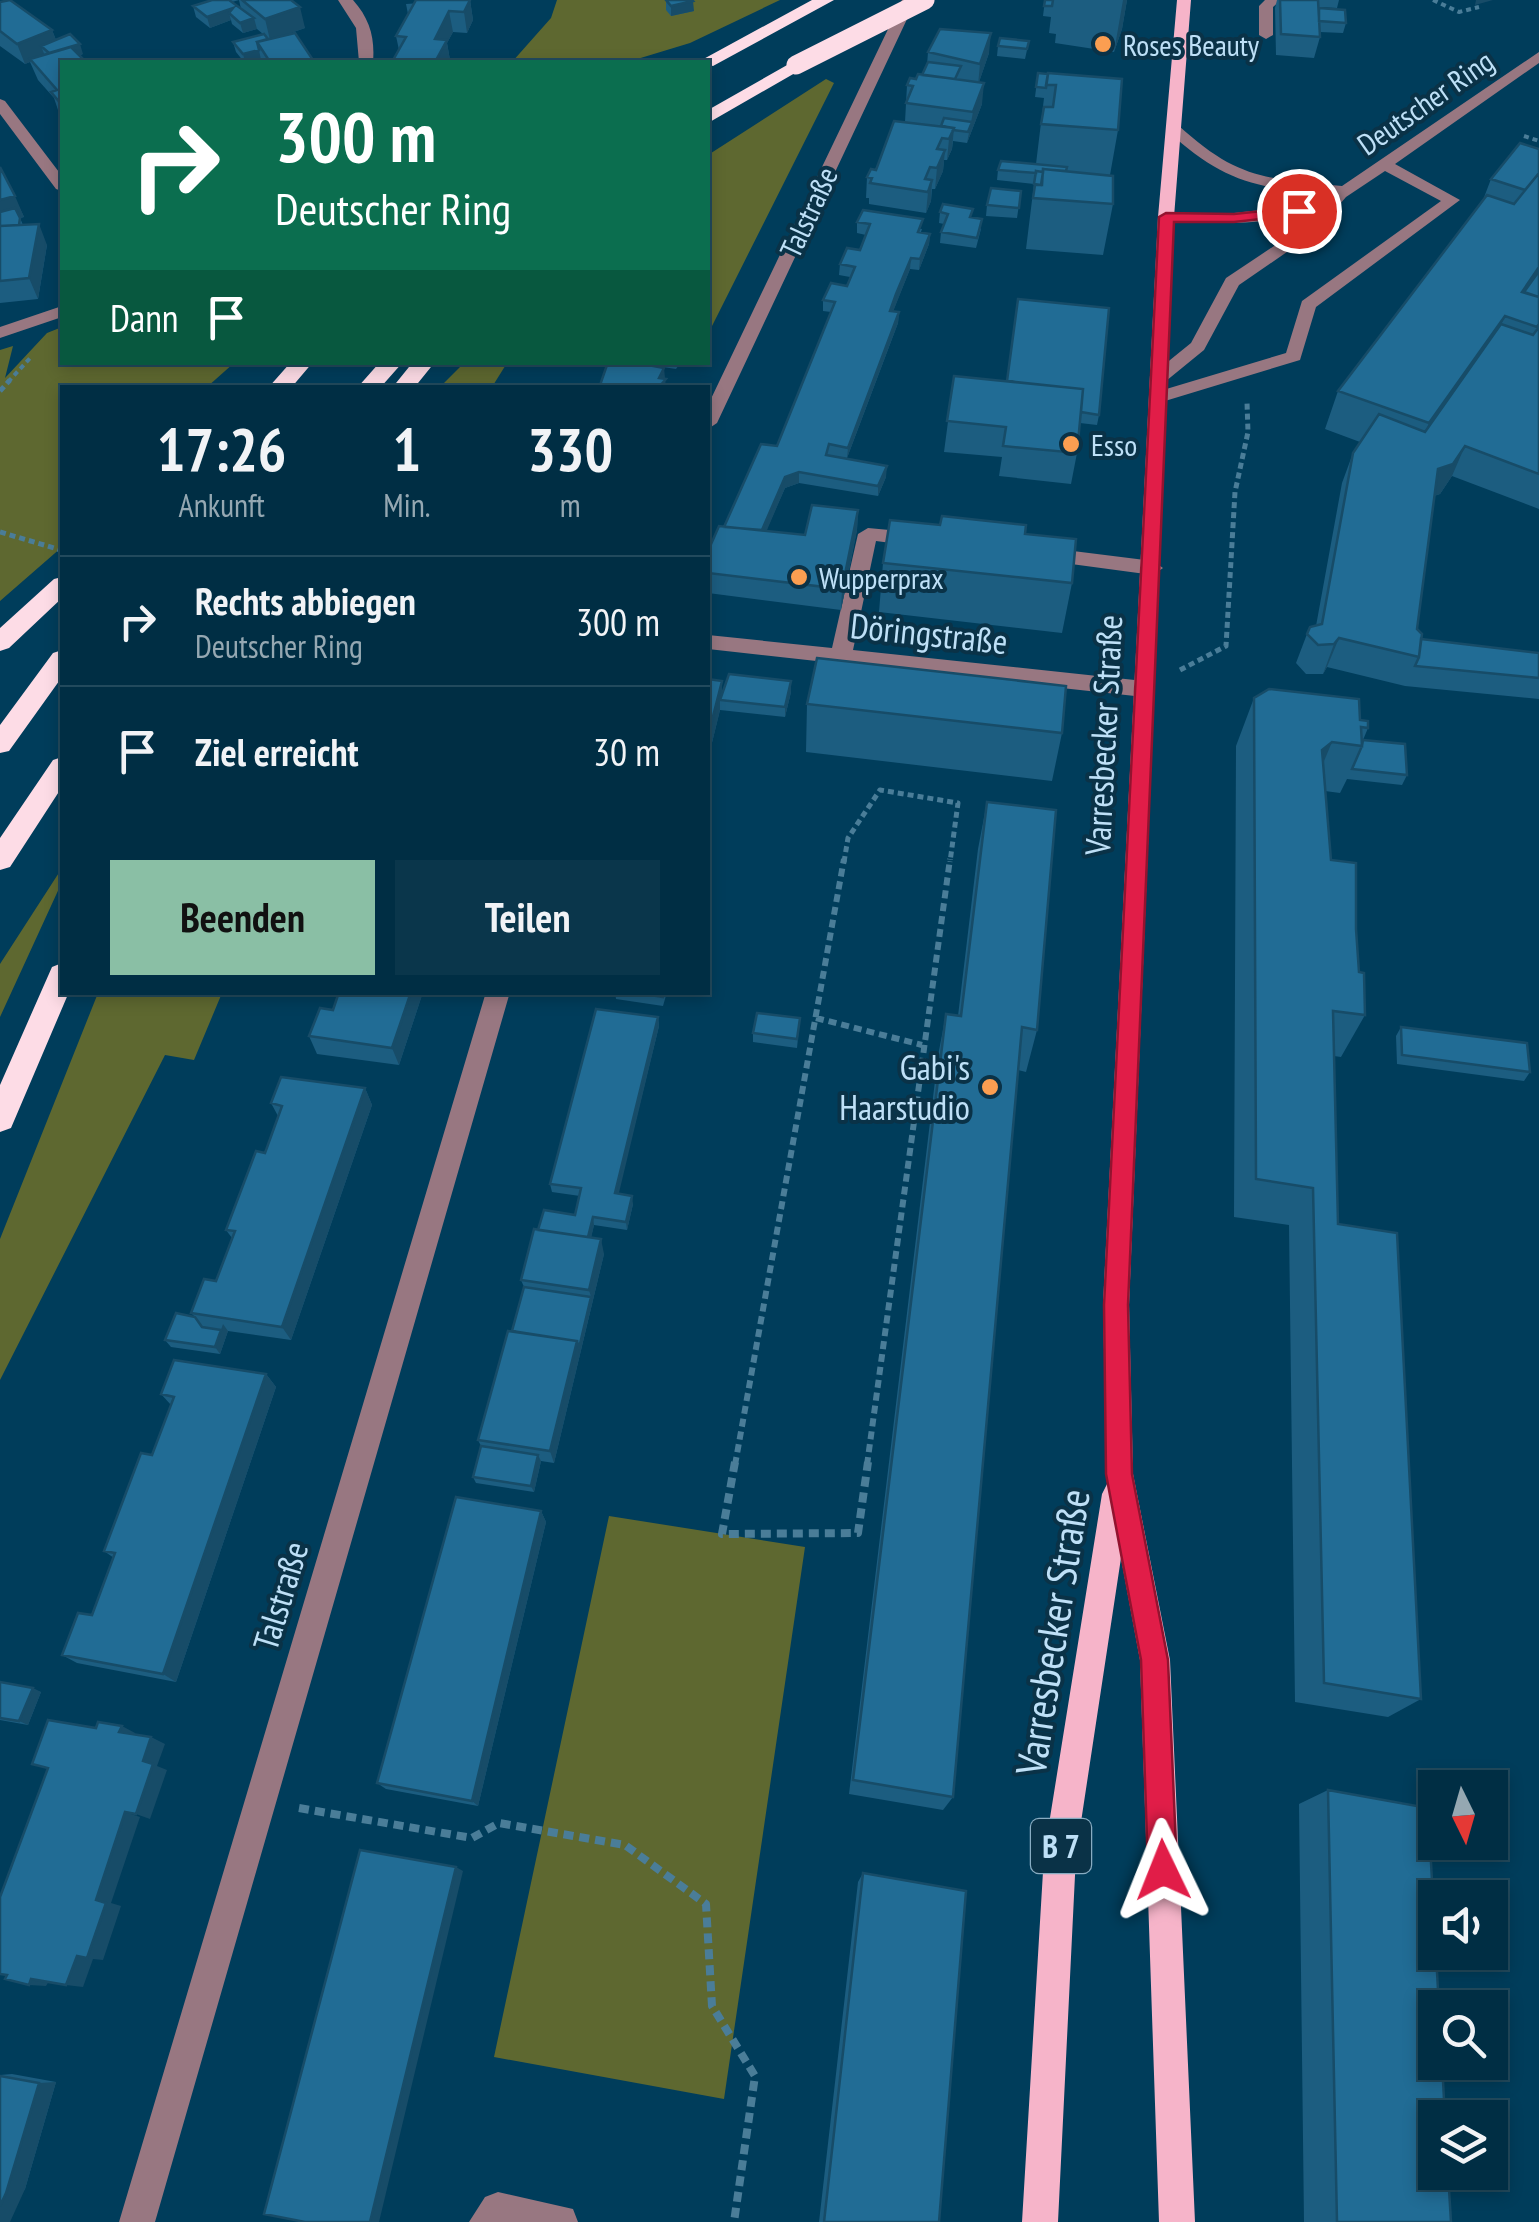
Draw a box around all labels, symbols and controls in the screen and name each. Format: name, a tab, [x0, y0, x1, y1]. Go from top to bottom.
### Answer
place label: Roses Beauty	[1123, 25, 1260, 64]
marker: Roses Beauty	[1092, 33, 1114, 55]
street label: Deutscher Ring	[1349, 41, 1501, 163]
text: 300 m	[275, 91, 436, 181]
icon: right	[110, 100, 240, 230]
street label: Talstraße	[770, 160, 846, 264]
pin	[1257, 169, 1342, 254]
text: Deutscher Ring	[275, 179, 511, 237]
icon: arrive	[1272, 184, 1327, 239]
icon: arrive	[199, 290, 254, 345]
text: Dann	[110, 293, 179, 342]
text: 17:26	[157, 410, 287, 488]
text: 1	[393, 410, 421, 488]
text: 330	[527, 410, 613, 488]
place label: Esso	[1091, 425, 1137, 464]
marker: Esso	[1060, 433, 1082, 455]
text: Ankunft	[179, 484, 265, 526]
text: Min.	[383, 484, 430, 526]
text: m	[560, 484, 581, 526]
place label: Wupperprax	[819, 558, 944, 597]
marker: Wupperprax	[788, 566, 810, 588]
text: Rechts abbiegen	[195, 576, 416, 625]
icon: right	[110, 594, 165, 649]
text: 300 m	[576, 597, 660, 646]
street label: Döringstraße	[848, 602, 1010, 664]
street label: Varresbecker Straße	[1074, 614, 1132, 857]
text: Deutscher Ring	[195, 625, 363, 667]
icon: arrive	[110, 724, 165, 779]
text: Ziel erreicht	[195, 727, 359, 776]
text: 30 m	[593, 727, 660, 776]
button: Beenden	[110, 860, 375, 975]
button: Teilen	[395, 860, 660, 975]
place label: Gabi's Haarstudio	[839, 1044, 970, 1130]
marker: Gabi's Haarstudio	[979, 1076, 1001, 1098]
street label: Varresbecker Straße	[1002, 1485, 1102, 1780]
street label: Talstraße	[242, 1536, 318, 1656]
north arrow	[1418, 1770, 1508, 1860]
map controls	[1418, 1770, 1508, 2190]
position arrow	[1111, 1818, 1215, 1922]
road number: B 7	[1031, 1819, 1091, 1873]
button: sound	[1418, 1880, 1508, 1970]
button: search	[1418, 1990, 1508, 2080]
button: layers	[1418, 2100, 1508, 2190]

